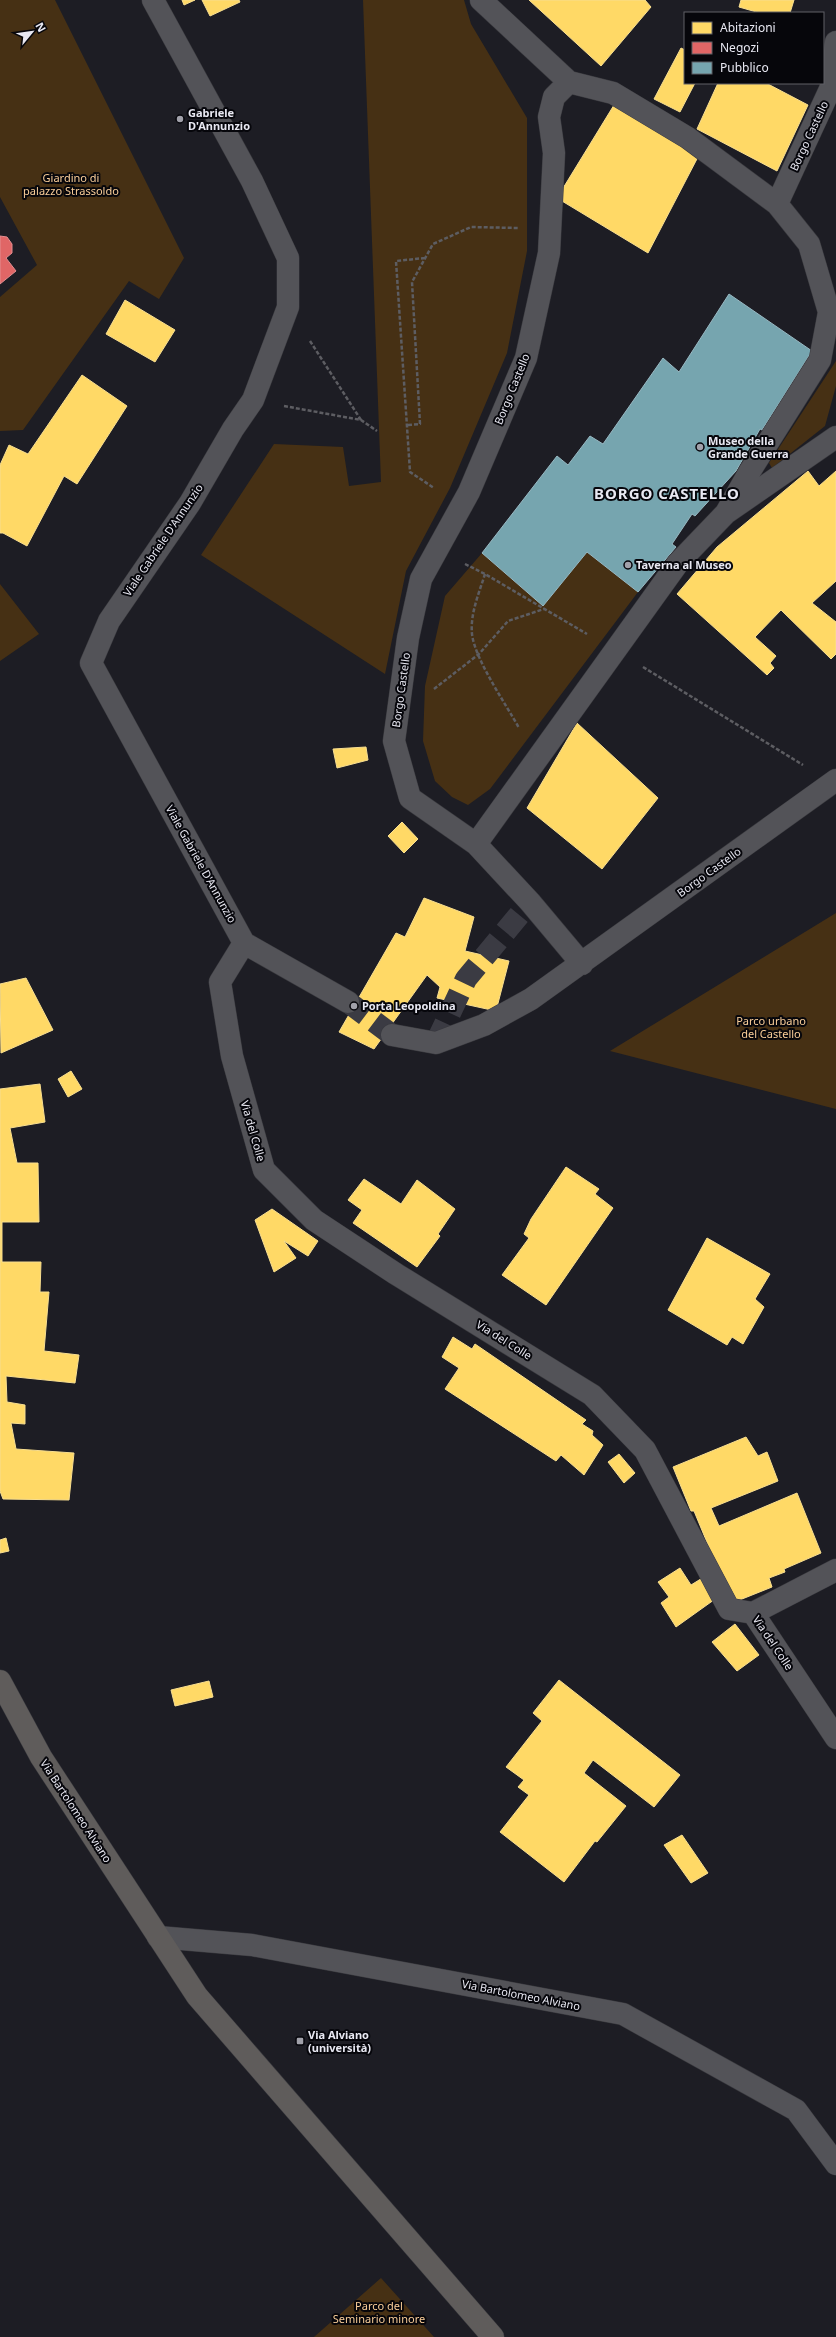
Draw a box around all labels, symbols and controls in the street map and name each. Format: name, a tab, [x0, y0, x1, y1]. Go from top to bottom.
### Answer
north arrow	[12, 12, 52, 52]
legend	[684, 12, 824, 84]
text: N	[32, 19, 50, 34]
text: Abitazioni	[720, 19, 776, 36]
text: Negozi	[720, 39, 759, 56]
text: Pubblico	[720, 59, 769, 76]
street label: Borgo Castello	[786, 98, 831, 173]
place label: Gabriele D'Annunzio	[188, 105, 250, 133]
marker: Gabriele D'Annunzio	[175, 114, 185, 124]
park label: Giardino di palazzo Strassoldo	[23, 170, 119, 198]
street label: Borgo Castello	[490, 351, 533, 427]
place label: Museo della Grande Guerra	[708, 433, 789, 461]
marker: Museo della Grande Guerra	[695, 442, 705, 452]
street label: Viale Gabriele D'Annunzio	[119, 480, 206, 599]
district label: BORGO CASTELLO	[594, 483, 740, 503]
place label: Taverna al Museo	[636, 557, 732, 572]
marker: Taverna al Museo	[623, 560, 633, 570]
street label: Borgo Castello	[388, 651, 413, 728]
street label: Viale Gabriele D'Annunzio	[163, 802, 240, 926]
street label: Borgo Castello	[674, 843, 744, 900]
place label: Porta Leopoldina	[362, 998, 456, 1013]
marker: Porta Leopoldina	[349, 1001, 359, 1011]
park label: Parco urbano del Castello	[736, 1013, 806, 1041]
street label: Via del Colle	[238, 1099, 269, 1163]
street label: Via del Colle	[474, 1317, 535, 1363]
street label: Via del Colle	[750, 1613, 797, 1673]
street label: Via Bartolomeo Alviano	[37, 1756, 116, 1866]
street label: Via Bartolomeo Alviano	[461, 1976, 582, 2013]
place label: Via Alviano (università)	[308, 2027, 371, 2055]
marker: Via Alviano (università)	[295, 2036, 305, 2046]
park label: Parco del Seminario minore	[333, 2298, 425, 2326]

